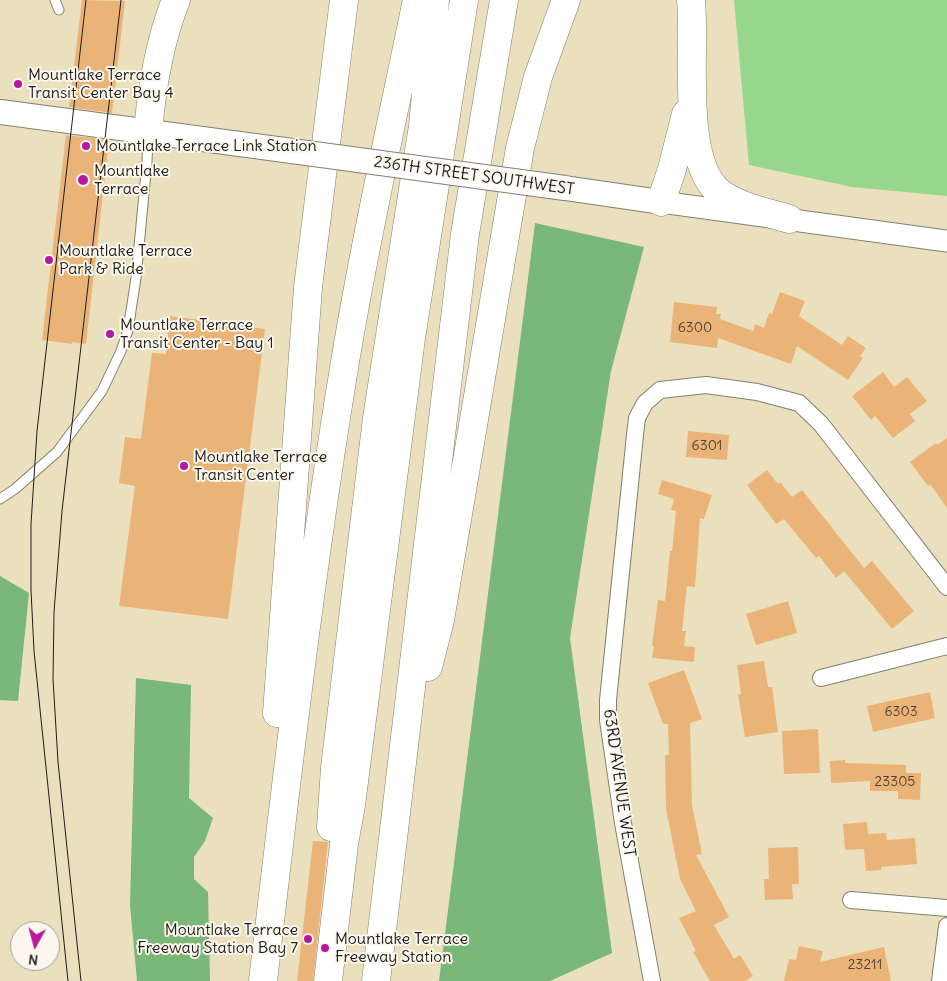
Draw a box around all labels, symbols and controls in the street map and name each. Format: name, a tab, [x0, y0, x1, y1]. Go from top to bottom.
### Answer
place label: Mountlake Terrace Transit Center Bay 4	[28, 65, 174, 103]
marker: Mountlake Terrace Transit Center Bay 4	[12, 78, 24, 90]
place label: Mountlake Terrace Link Station	[96, 136, 317, 156]
marker: Mountlake Terrace Link Station	[80, 140, 92, 152]
street label: 236TH STREET SOUTHWEST	[373, 152, 575, 200]
place label: Mountlake Terrace	[94, 161, 169, 199]
marker: Mountlake Terrace	[76, 173, 90, 187]
place label: Mountlake Terrace Park & Ride	[59, 241, 192, 279]
marker: Mountlake Terrace Park & Ride	[43, 254, 55, 266]
place label: Mountlake Terrace Transit Center - Bay 1	[120, 315, 274, 353]
house number: 6300	[678, 320, 712, 336]
marker: Mountlake Terrace Transit Center - Bay 1	[104, 328, 116, 340]
house number: 6301	[692, 438, 722, 454]
place label: Mountlake Terrace Transit Center	[194, 447, 327, 485]
marker: Mountlake Terrace Transit Center	[178, 460, 190, 472]
house number: 6303	[884, 704, 918, 720]
street label: 63RD AVENUE WEST	[599, 708, 639, 858]
house number: 23305	[875, 774, 915, 790]
place label: Mountlake Terrace Freeway Station Bay 7	[137, 920, 298, 958]
north arrow	[10, 921, 60, 971]
place label: Mountlake Terrace Freeway Station	[335, 929, 468, 967]
marker: Mountlake Terrace Freeway Station Bay 7	[302, 933, 314, 945]
marker: Mountlake Terrace Freeway Station	[319, 942, 331, 954]
text: N	[27, 950, 39, 969]
house number: 23211	[848, 957, 882, 973]

